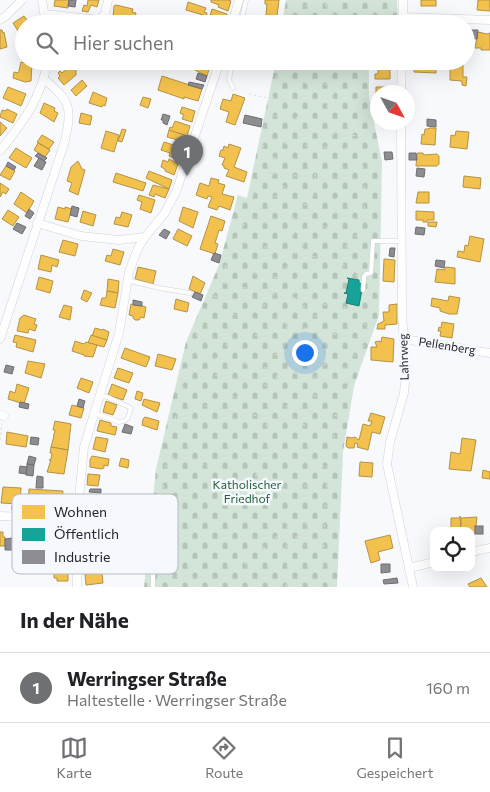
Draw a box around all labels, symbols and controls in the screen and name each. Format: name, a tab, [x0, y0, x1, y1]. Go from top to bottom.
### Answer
search box	[15, 15, 475, 70]
icon: search	[33, 29, 61, 57]
text: Hier suchen	[73, 31, 174, 54]
north arrow	[370, 85, 415, 130]
pin: 1	[171, 135, 203, 176]
street label: Lahrweg	[395, 333, 411, 381]
street label: Pellenberg	[418, 334, 477, 357]
your location	[292, 340, 318, 366]
park label: Katholischer Friedhof	[213, 477, 282, 505]
legend	[12, 494, 178, 574]
text: Wohnen	[54, 503, 107, 520]
text: Öffentlich	[54, 525, 119, 542]
map controls	[430, 527, 475, 572]
button: locate	[430, 527, 475, 572]
text: Industrie	[54, 548, 111, 565]
text: In der Nähe	[20, 607, 129, 632]
text: Werringser Straße	[67, 667, 227, 690]
text: 1	[32, 678, 40, 697]
text: 160 m	[426, 678, 470, 697]
text: Haltestelle · Werringser Straße	[67, 690, 287, 709]
tab: Karte	[57, 734, 92, 781]
tab: Route	[205, 734, 243, 781]
tab: Gespeichert	[356, 734, 433, 781]

